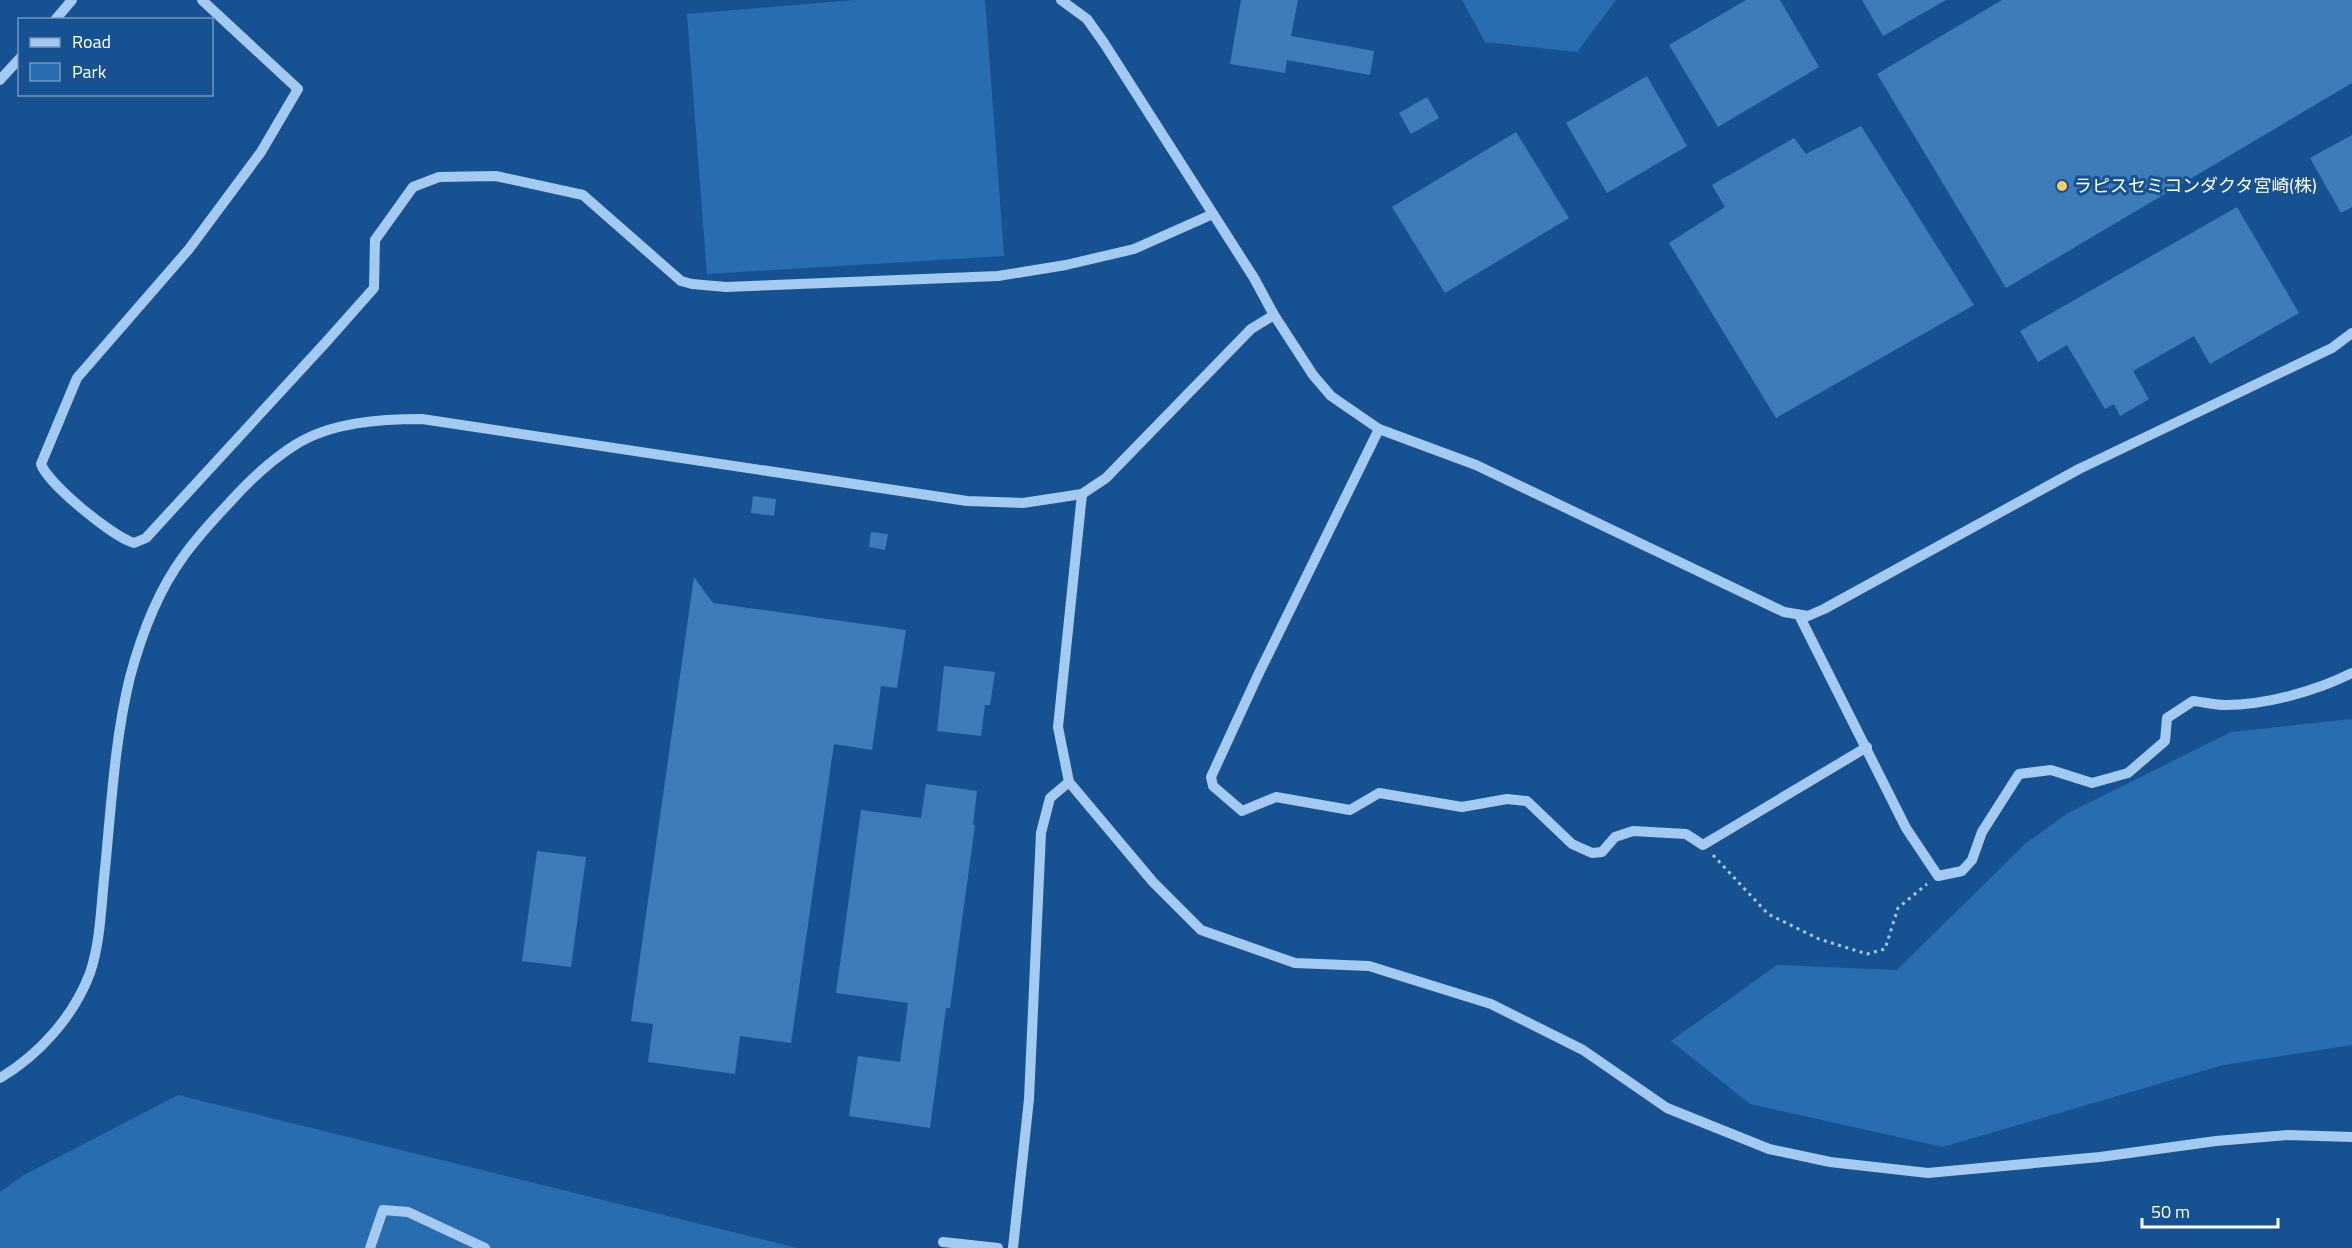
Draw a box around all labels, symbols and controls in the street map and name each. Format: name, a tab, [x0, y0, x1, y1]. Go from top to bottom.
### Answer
legend	[18, 18, 213, 96]
text: Road	[72, 28, 111, 55]
text: Park	[72, 58, 107, 85]
place label: ラピスセミコンダクタ宮崎(株)	[2074, 172, 2317, 199]
marker: ラピスセミコンダクタ宮崎(株)	[2055, 179, 2069, 193]
scale bar	[2142, 1191, 2278, 1229]
text: 50 m	[2151, 1198, 2190, 1225]

